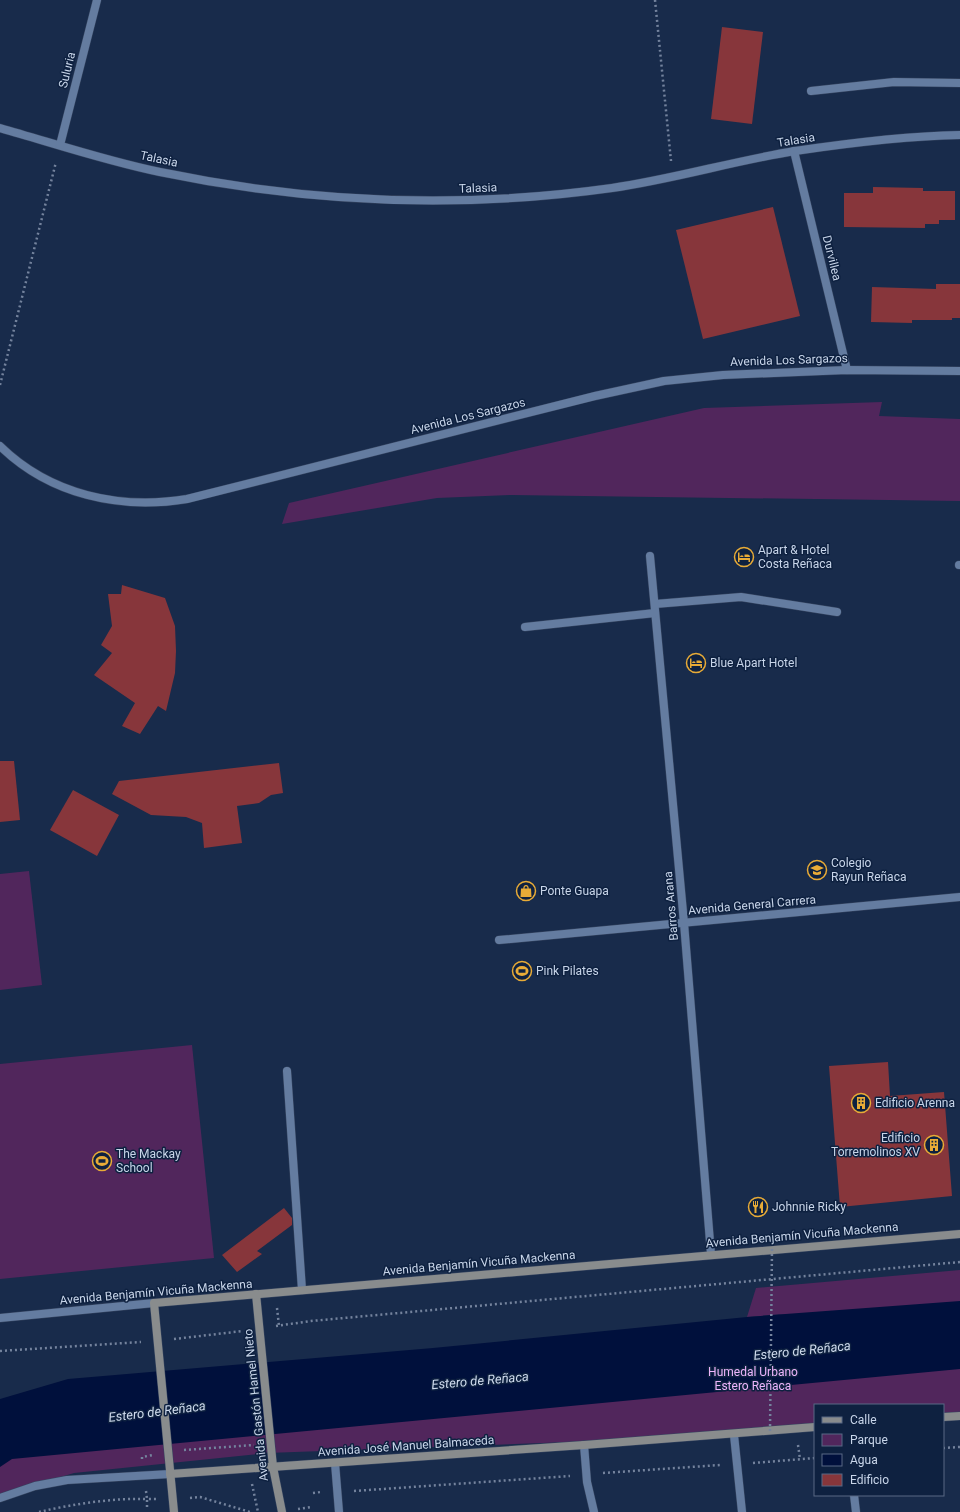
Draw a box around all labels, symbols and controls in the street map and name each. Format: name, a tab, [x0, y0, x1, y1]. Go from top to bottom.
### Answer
street label: Suluria	[56, 50, 78, 90]
street label: Talasia	[776, 130, 816, 150]
street label: Talasia	[139, 148, 179, 170]
street label: Talasia	[459, 180, 497, 196]
street label: Durvillea	[820, 234, 844, 282]
street label: Avenida Los Sargazos	[730, 351, 848, 369]
street label: Avenida Los Sargazos	[409, 395, 527, 437]
place label: Apart & Hotel Costa Reñaca	[758, 543, 832, 571]
hotel icon: Apart & Hotel Costa Reñaca	[733, 546, 755, 568]
hotel icon: Blue Apart Hotel	[685, 652, 707, 674]
place label: Blue Apart Hotel	[710, 656, 797, 670]
place label: Colegio Rayun Reñaca	[831, 856, 906, 884]
school or university icon: Colegio Rayun Reñaca	[806, 859, 828, 881]
street label: Barros Arana	[661, 871, 681, 941]
shop icon: Ponte Guapa	[515, 880, 537, 902]
place label: Ponte Guapa	[540, 884, 609, 898]
street label: Avenida General Carrera	[687, 892, 817, 918]
sports icon: Pink Pilates	[511, 960, 533, 982]
place label: Pink Pilates	[536, 964, 599, 978]
building icon: Edificio Arenna	[850, 1092, 872, 1114]
place label: Edificio Arenna	[875, 1096, 955, 1110]
place label: Edificio Torremolinos XV	[831, 1131, 920, 1159]
building icon: Edificio Torremolinos XV	[923, 1134, 945, 1156]
place label: The Mackay School	[116, 1147, 181, 1175]
sports icon: The Mackay School	[91, 1150, 113, 1172]
restaurant icon: Johnnie Ricky	[747, 1196, 769, 1218]
place label: Johnnie Ricky	[772, 1200, 846, 1214]
street label: Avenida Benjamín Vicuña Mackenna	[705, 1220, 899, 1250]
street label: Avenida Benjamín Vicuña Mackenna	[382, 1248, 576, 1278]
street label: Avenida Benjamín Vicuña Mackenna	[59, 1277, 253, 1307]
street label: Avenida Gastón Hamel Nieto	[241, 1328, 271, 1482]
water label: Estero de Reñaca	[753, 1338, 852, 1363]
park label: Humedal Urbano Estero Reñaca	[708, 1365, 798, 1393]
water label: Estero de Reñaca	[431, 1369, 530, 1392]
water label: Estero de Reñaca	[108, 1398, 207, 1425]
legend	[814, 1404, 944, 1496]
text: Calle	[850, 1413, 877, 1427]
street label: Avenida José Manuel Balmaceda	[317, 1433, 495, 1459]
text: Parque	[850, 1433, 888, 1447]
text: Agua	[850, 1453, 878, 1467]
text: Edificio	[850, 1473, 889, 1487]

